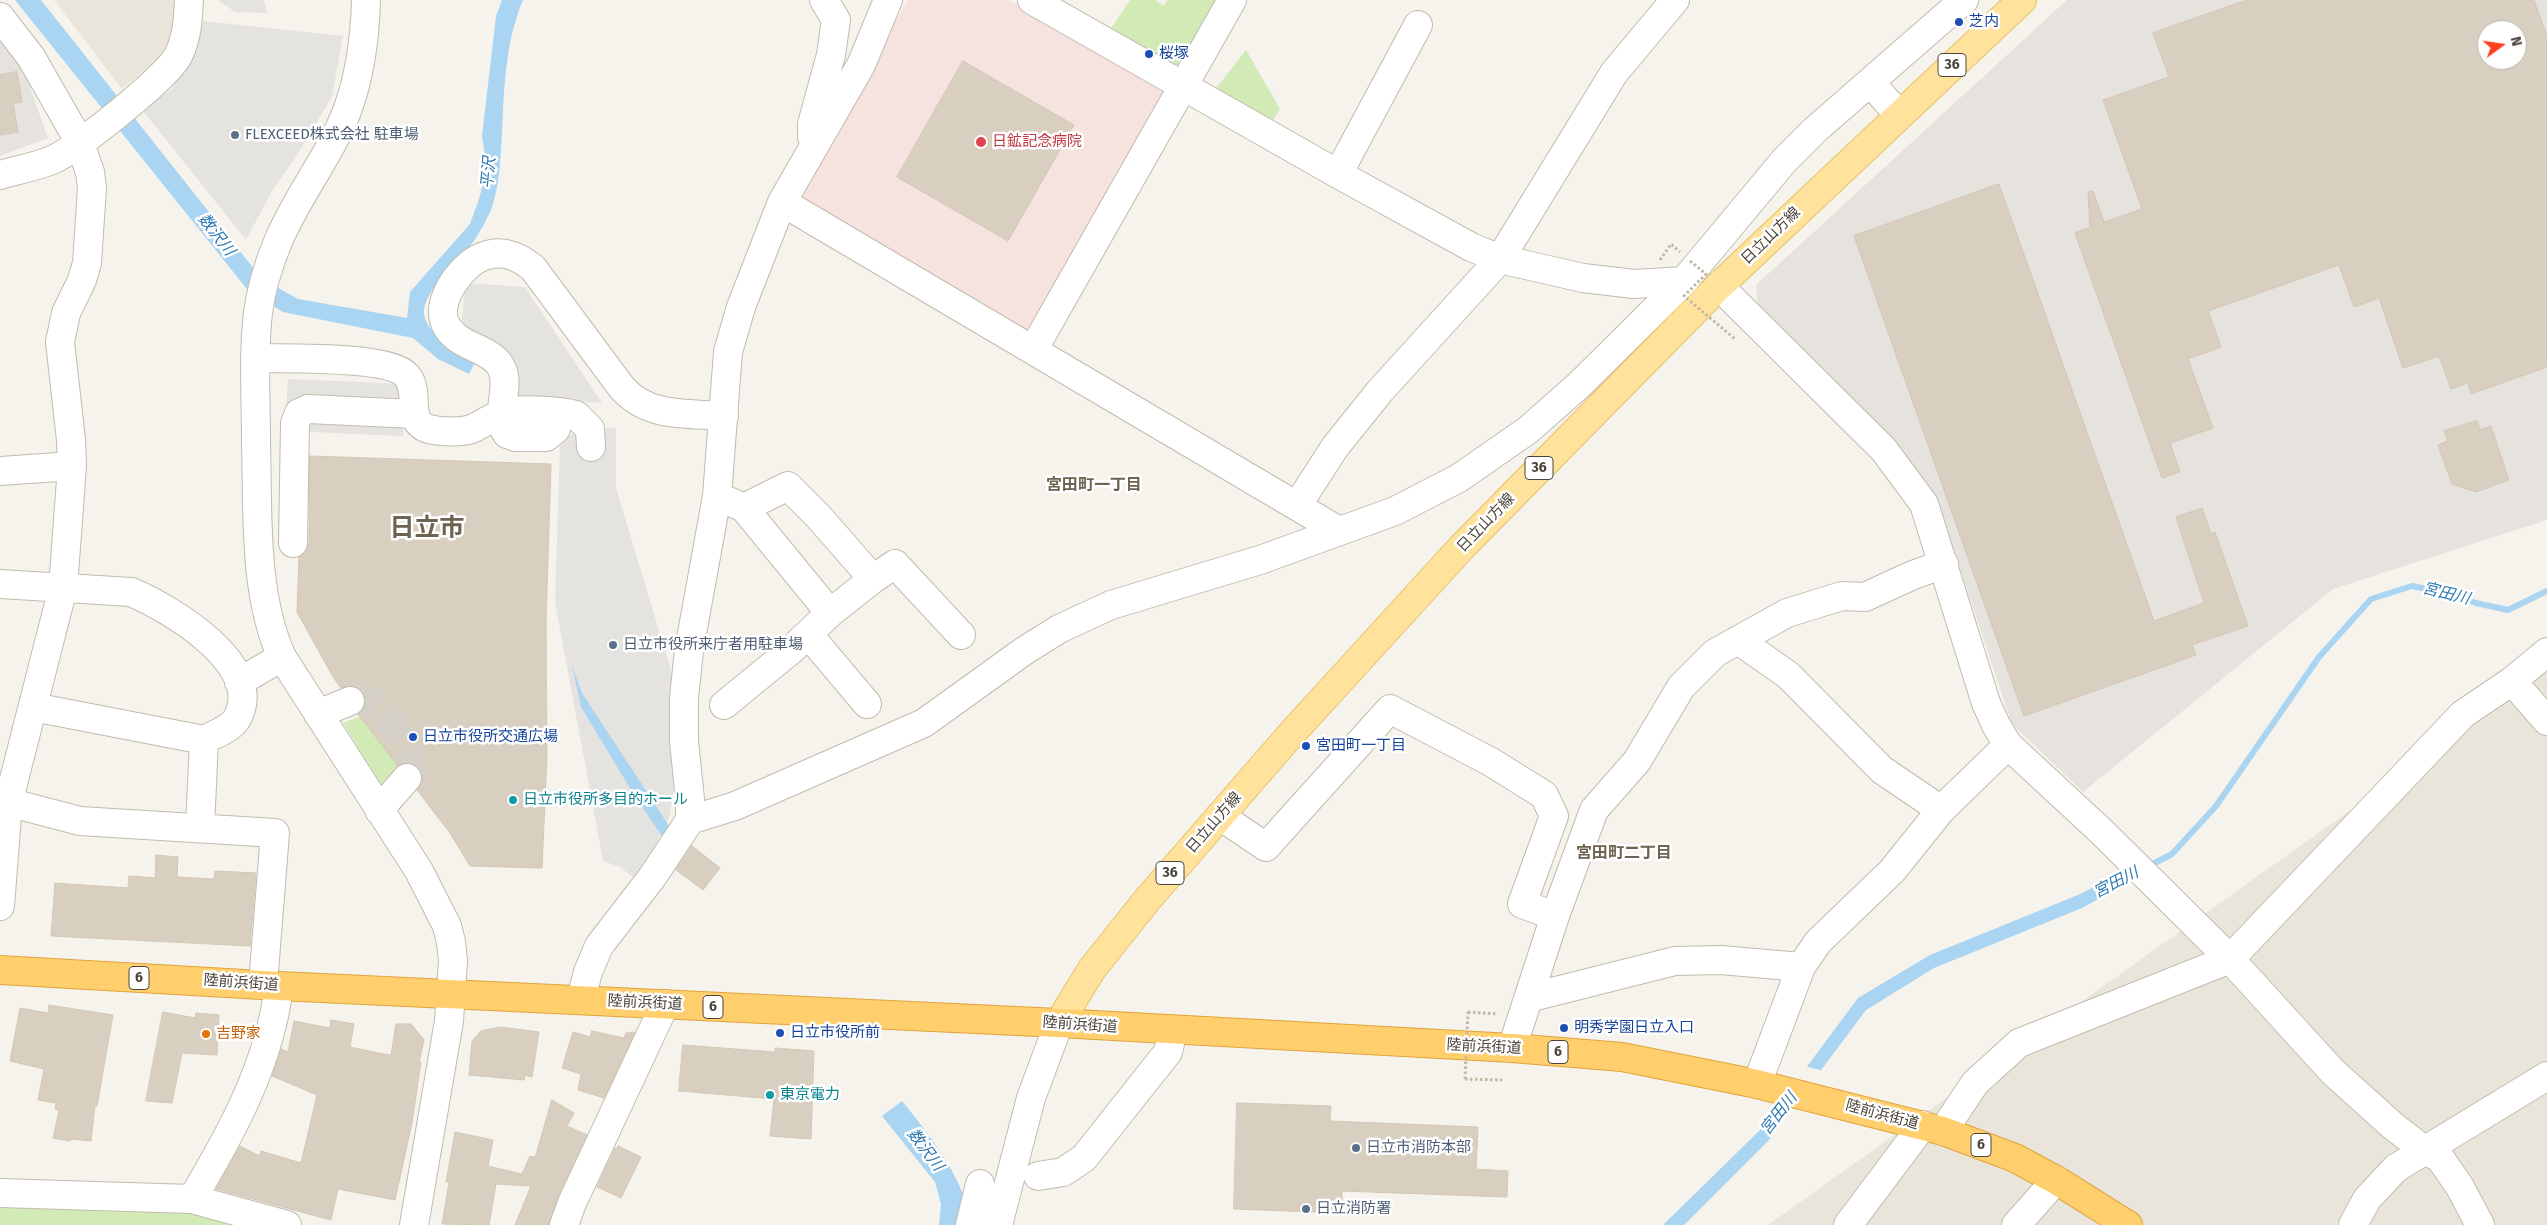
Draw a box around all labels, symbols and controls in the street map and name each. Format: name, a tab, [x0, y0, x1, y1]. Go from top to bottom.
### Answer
place label: 芝内	[1969, 13, 1999, 31]
marker: 芝内	[1953, 16, 1965, 28]
north arrow	[2477, 20, 2527, 70]
text: N	[2507, 35, 2525, 48]
place label: 桜塚	[1159, 45, 1189, 63]
marker: 桜塚	[1143, 48, 1155, 60]
road number: 36	[1938, 54, 1966, 76]
place label: FLEXCEED株式会社 駐車場	[245, 126, 419, 144]
marker: FLEXCEED株式会社 駐車場	[229, 129, 241, 141]
place label: 日鉱記念病院	[992, 133, 1082, 151]
marker: 日鉱記念病院	[974, 135, 988, 149]
water label: 平沢	[478, 156, 500, 190]
street label: 日立山方線	[1738, 203, 1804, 269]
water label: 数沢川	[194, 210, 238, 260]
road number: 36	[1525, 456, 1553, 479]
district label: 宮田町一丁目	[1046, 476, 1142, 496]
street label: 日立山方線	[1453, 490, 1519, 556]
district label: 日立市	[390, 514, 464, 544]
water label: 宮田川	[2420, 579, 2472, 609]
place label: 日立市役所来庁者用駐車場	[623, 636, 803, 654]
marker: 日立市役所来庁者用駐車場	[607, 639, 619, 651]
place label: 日立市役所交通広場	[423, 728, 558, 746]
marker: 日立市役所交通広場	[407, 731, 419, 743]
place label: 宮田町一丁目	[1316, 737, 1406, 755]
marker: 宮田町一丁目	[1300, 740, 1312, 752]
street label: 日立山方線	[1183, 789, 1245, 857]
place label: 日立市役所多目的ホール	[523, 791, 688, 809]
marker: 日立市役所多目的ホール	[507, 794, 519, 806]
district label: 宮田町二丁目	[1576, 844, 1672, 864]
road number: 36	[1156, 861, 1184, 884]
water label: 宮田川	[2090, 864, 2142, 902]
road number: 6	[129, 966, 149, 990]
street label: 陸前浜街道	[203, 971, 279, 995]
street label: 陸前浜街道	[607, 992, 683, 1014]
road number: 6	[703, 996, 723, 1019]
street label: 陸前浜街道	[1042, 1013, 1118, 1037]
place label: 明秀学園日立入口	[1574, 1019, 1694, 1037]
marker: 明秀学園日立入口	[1558, 1022, 1570, 1034]
place label: 日立市役所前	[790, 1024, 880, 1042]
place label: 吉野家	[216, 1025, 261, 1043]
marker: 日立市役所前	[774, 1027, 786, 1039]
marker: 吉野家	[200, 1028, 212, 1040]
street label: 陸前浜街道	[1446, 1036, 1522, 1058]
road number: 6	[1548, 1040, 1568, 1064]
place label: 東京電力	[780, 1086, 840, 1104]
marker: 東京電力	[764, 1089, 776, 1101]
water label: 宮田川	[1757, 1089, 1801, 1139]
street label: 陸前浜街道	[1843, 1097, 1921, 1133]
water label: 数沢川	[903, 1125, 947, 1175]
road number: 6	[1971, 1134, 1991, 1156]
place label: 日立市消防本部	[1366, 1139, 1471, 1157]
marker: 日立市消防本部	[1350, 1142, 1362, 1154]
place label: 日立消防署	[1316, 1200, 1391, 1218]
marker: 日立消防署	[1300, 1203, 1312, 1215]

